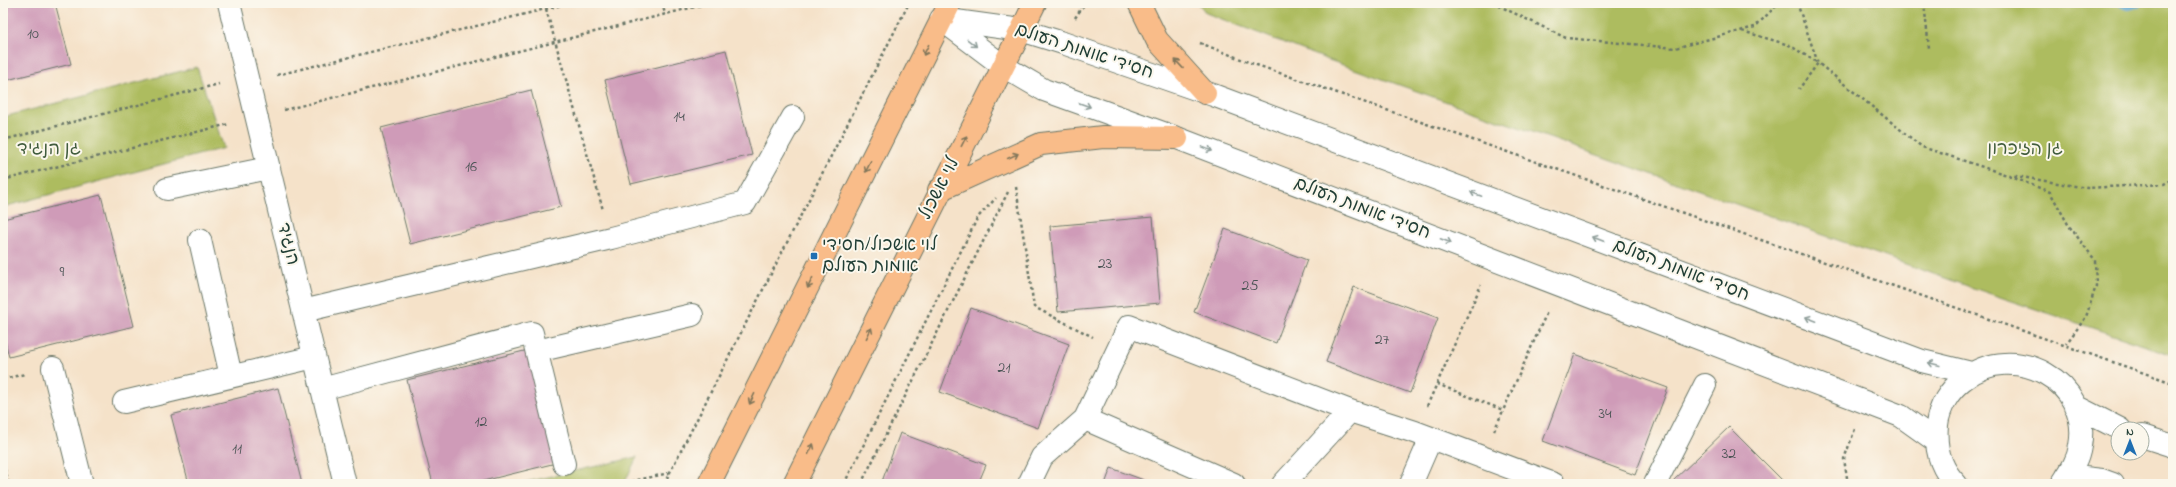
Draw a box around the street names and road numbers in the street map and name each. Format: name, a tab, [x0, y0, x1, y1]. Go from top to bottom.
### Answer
street label: חסידי אומות העולם	[1011, 17, 1157, 87]
street label: לוי אשכול	[913, 153, 967, 225]
street label: חסידי אומות העולם	[1290, 171, 1434, 247]
street label: הנגיד	[269, 220, 305, 268]
street label: חסידי אומות העולם	[1609, 233, 1753, 309]

